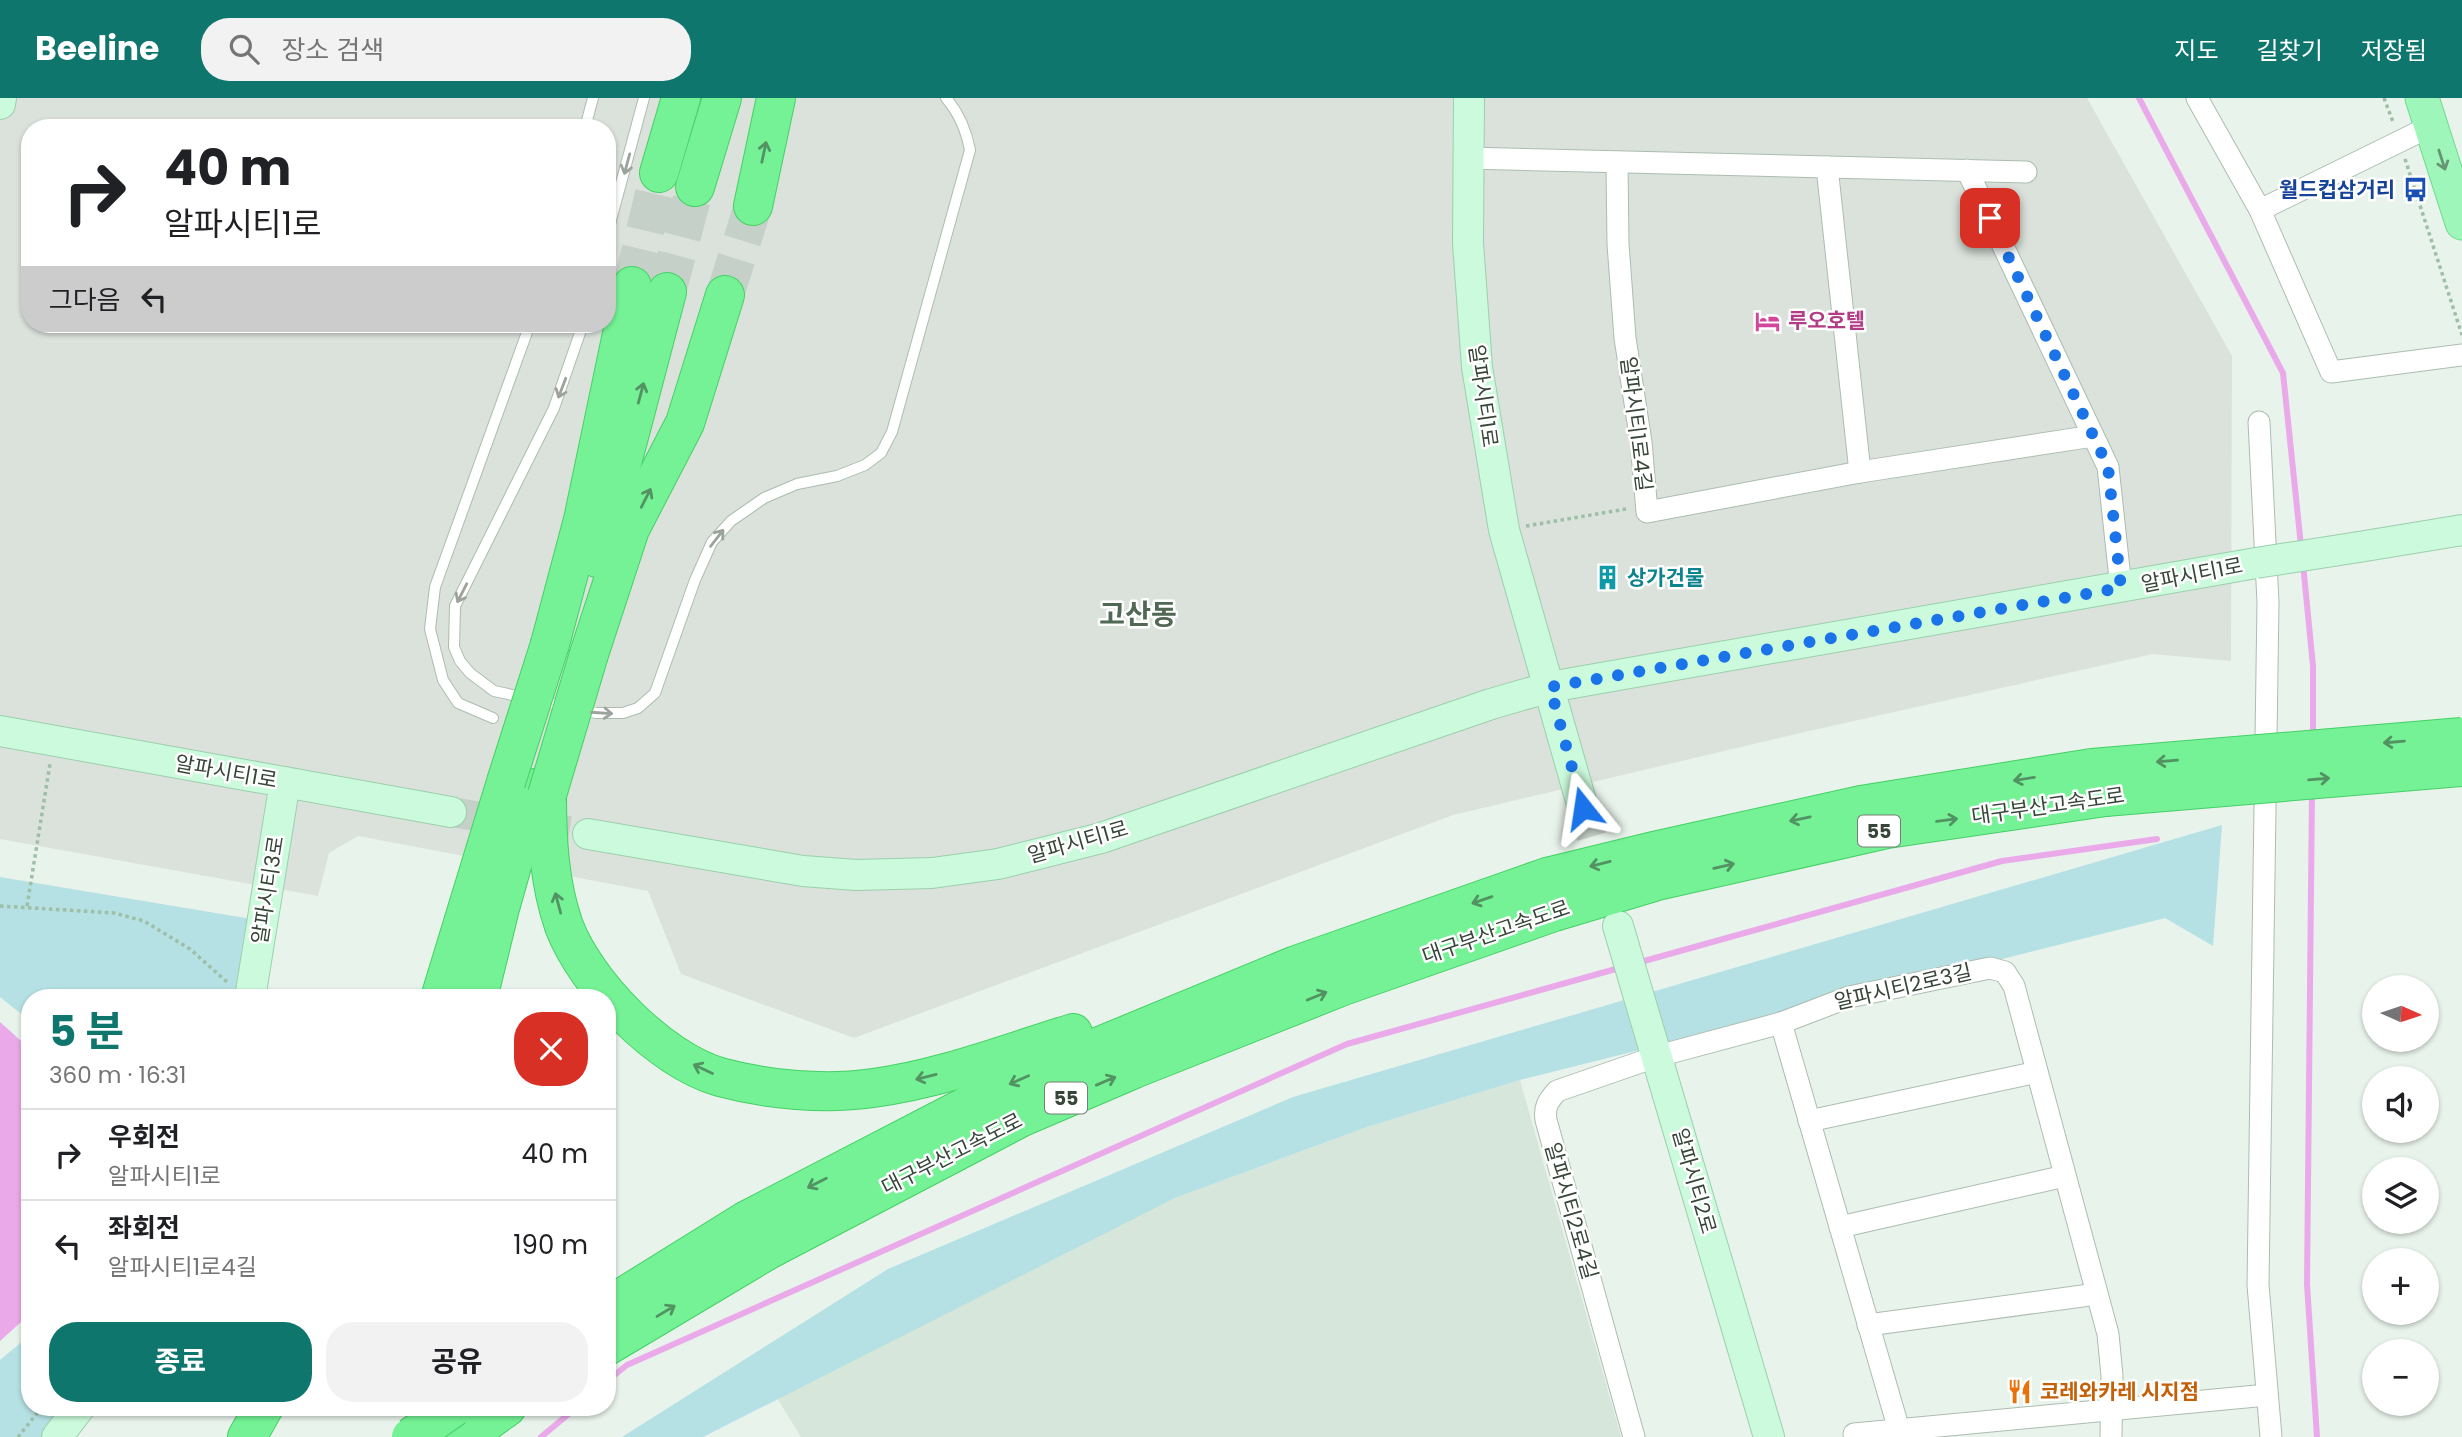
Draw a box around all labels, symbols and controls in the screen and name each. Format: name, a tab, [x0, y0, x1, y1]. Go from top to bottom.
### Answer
search box	[201, 18, 691, 81]
text: Beeline	[35, 25, 159, 72]
icon: search	[225, 30, 263, 68]
text: 장소 검색	[281, 32, 384, 68]
text: 지도	[2174, 34, 2219, 67]
text: 길찾기	[2257, 34, 2323, 67]
text: 저장됨	[2361, 34, 2427, 67]
text: 40 m	[164, 134, 291, 202]
one-way arrow	[758, 141, 772, 164]
icon: right	[49, 147, 140, 238]
one-way arrow	[2437, 149, 2450, 171]
one-way arrow	[619, 153, 632, 175]
place label: 월드컵삼거리	[2279, 175, 2395, 204]
bus stop icon: 월드컵삼거리	[2401, 176, 2429, 204]
pin	[1960, 188, 2020, 248]
icon: arrive	[1971, 199, 2009, 237]
text: 알파시티1로	[164, 201, 321, 246]
icon: left	[135, 280, 173, 318]
text: 그다음	[49, 282, 121, 318]
place label: 루오호텔	[1788, 306, 1865, 335]
hotel icon: 루오호텔	[1754, 307, 1782, 335]
street label: 알파시티1로	[1462, 343, 1505, 449]
street label: 알파시티1로4길	[1614, 355, 1659, 493]
one-way arrow	[554, 377, 567, 399]
one-way arrow	[635, 382, 648, 405]
one-way arrow	[640, 488, 654, 509]
one-way arrow	[709, 529, 724, 547]
street label: 알파시티1로	[2138, 550, 2245, 599]
place label: 상가건물	[1627, 563, 1704, 592]
building icon: 상가건물	[1593, 564, 1621, 592]
one-way arrow	[455, 582, 468, 603]
district label: 고산동	[1099, 595, 1177, 634]
one-way arrow	[590, 706, 613, 719]
one-way arrow	[2383, 736, 2406, 749]
street label: 알파시티1로	[173, 748, 279, 795]
one-way arrow	[2156, 755, 2179, 768]
position arrow	[1546, 771, 1620, 845]
one-way arrow	[2307, 772, 2330, 785]
one-way arrow	[2013, 773, 2036, 786]
street label: 대구부산고속도로	[1969, 780, 2126, 831]
one-way arrow	[1789, 812, 1812, 826]
street label: 알파시티1로	[1024, 813, 1132, 870]
one-way arrow	[1935, 813, 1958, 826]
road number: 55	[1858, 816, 1900, 846]
street label: 알파시티3로	[245, 834, 290, 946]
one-way arrow	[1589, 858, 1612, 871]
one-way arrow	[1712, 858, 1735, 872]
one-way arrow	[550, 892, 563, 914]
street label: 대구부산고속도로	[1418, 893, 1574, 970]
one-way arrow	[1472, 895, 1494, 907]
street label: 알파시티2로3길	[1831, 957, 1975, 1016]
north arrow	[2362, 975, 2440, 1052]
map controls	[2362, 975, 2439, 1416]
one-way arrow	[1305, 989, 1327, 1002]
text: 5 분	[49, 1002, 124, 1061]
button: close	[514, 1012, 588, 1086]
text: 360 m · 16:31	[49, 1059, 186, 1091]
one-way arrow	[692, 1062, 713, 1075]
button: sound	[2362, 1066, 2439, 1143]
one-way arrow	[915, 1071, 938, 1084]
one-way arrow	[1009, 1074, 1030, 1087]
one-way arrow	[1094, 1074, 1116, 1087]
road number: 55	[1045, 1082, 1087, 1114]
street label: 대구부산고속도로	[876, 1106, 1027, 1202]
text: 우회전	[108, 1119, 180, 1155]
street label: 알파시티2로	[1666, 1125, 1723, 1237]
icon: right	[49, 1136, 87, 1174]
text: 40 m	[522, 1136, 588, 1172]
street label: 알파시티2로4길	[1538, 1139, 1605, 1283]
button: layers	[2362, 1157, 2439, 1234]
text: 알파시티1로	[108, 1160, 221, 1192]
one-way arrow	[807, 1177, 827, 1191]
text: 좌회전	[108, 1210, 180, 1246]
icon: left	[49, 1227, 87, 1265]
text: 190 m	[513, 1227, 588, 1263]
button: +	[2362, 1248, 2439, 1325]
text: 알파시티1로4길	[108, 1251, 257, 1283]
one-way arrow	[655, 1304, 675, 1318]
button: 종료	[49, 1322, 312, 1402]
button: 공유	[326, 1322, 588, 1402]
button: −	[2362, 1339, 2439, 1416]
place label: 코레와카레 시지점	[2040, 1377, 2199, 1406]
restaurant icon: 코레와카레 시지점	[2006, 1378, 2034, 1406]

